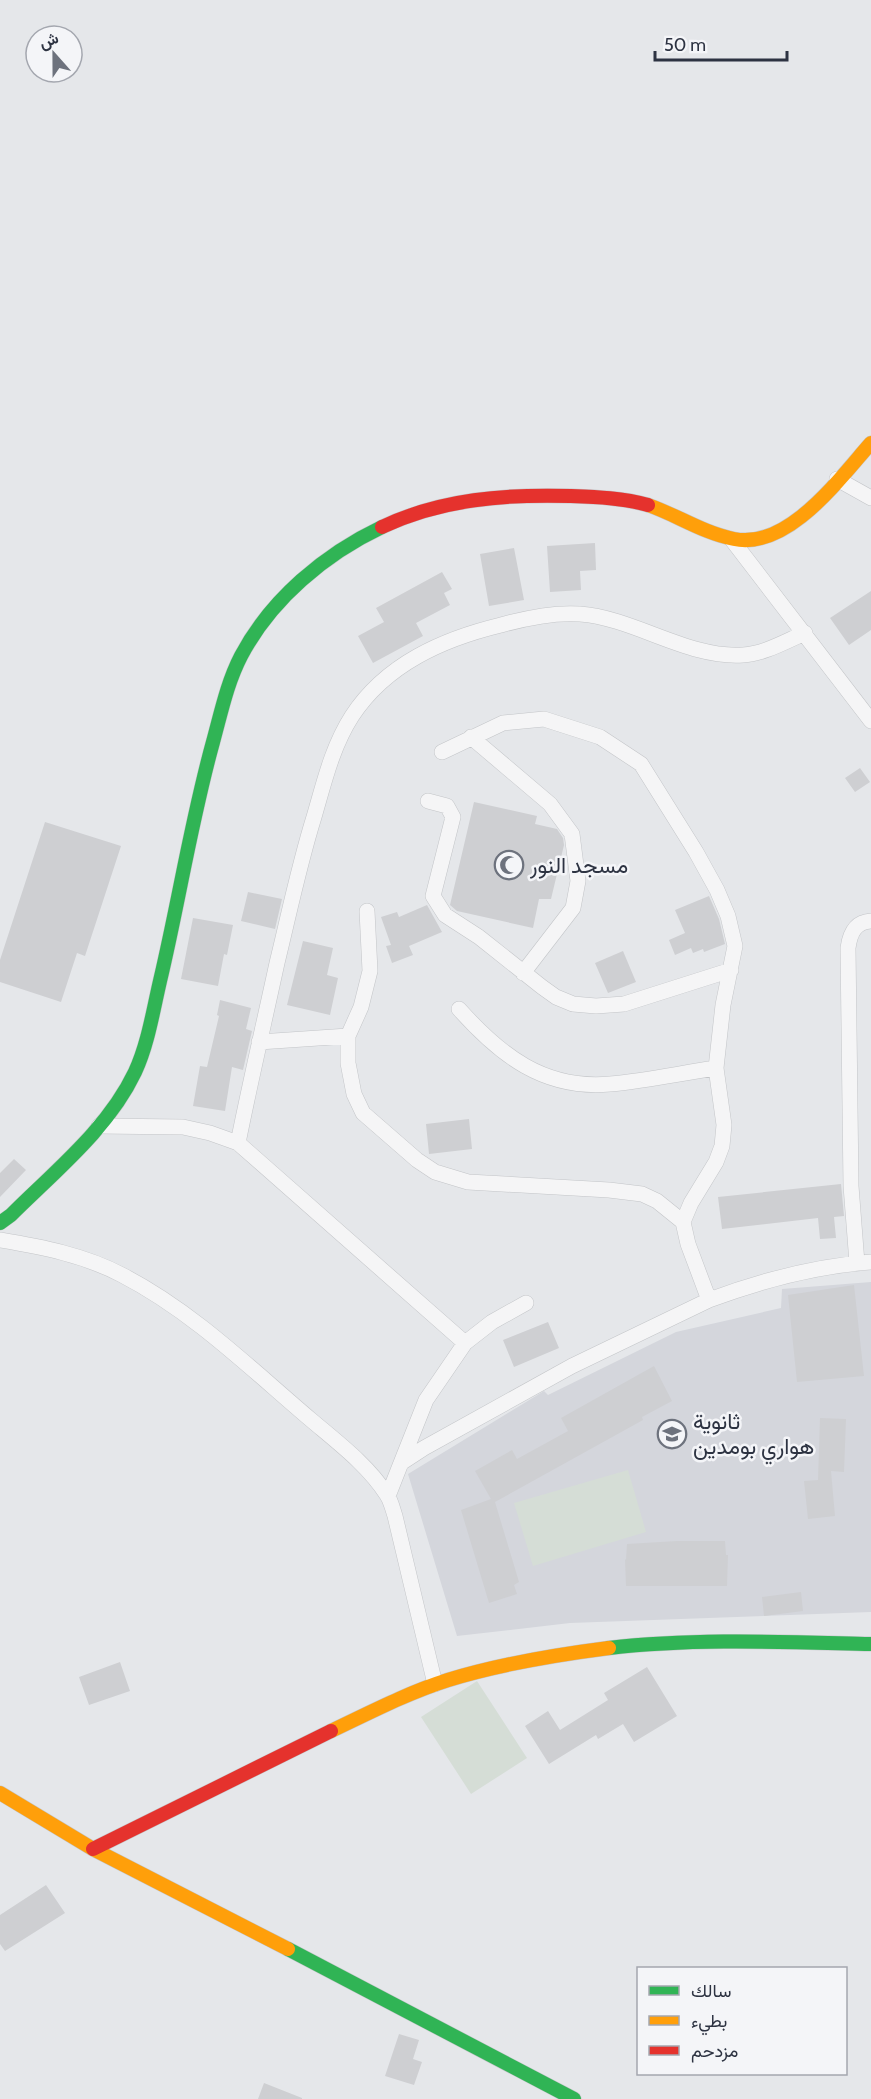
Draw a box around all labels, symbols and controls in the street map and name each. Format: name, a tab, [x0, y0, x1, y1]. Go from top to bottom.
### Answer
north arrow	[24, 24, 84, 84]
scale bar	[655, 24, 787, 62]
text: ش	[36, 28, 61, 53]
text: 50 m	[664, 34, 706, 56]
mosque icon: مسجد النور	[493, 849, 525, 881]
place label: مسجد النور	[529, 852, 628, 879]
place label: ثانوية هواري بومدين	[693, 1408, 814, 1465]
school or university icon: ثانوية هواري بومدين	[656, 1418, 688, 1450]
legend	[637, 1967, 847, 2075]
text: سالك	[691, 1980, 731, 2002]
text: بطيء	[691, 2010, 727, 2036]
text: مزدحم	[691, 2040, 738, 2063]

